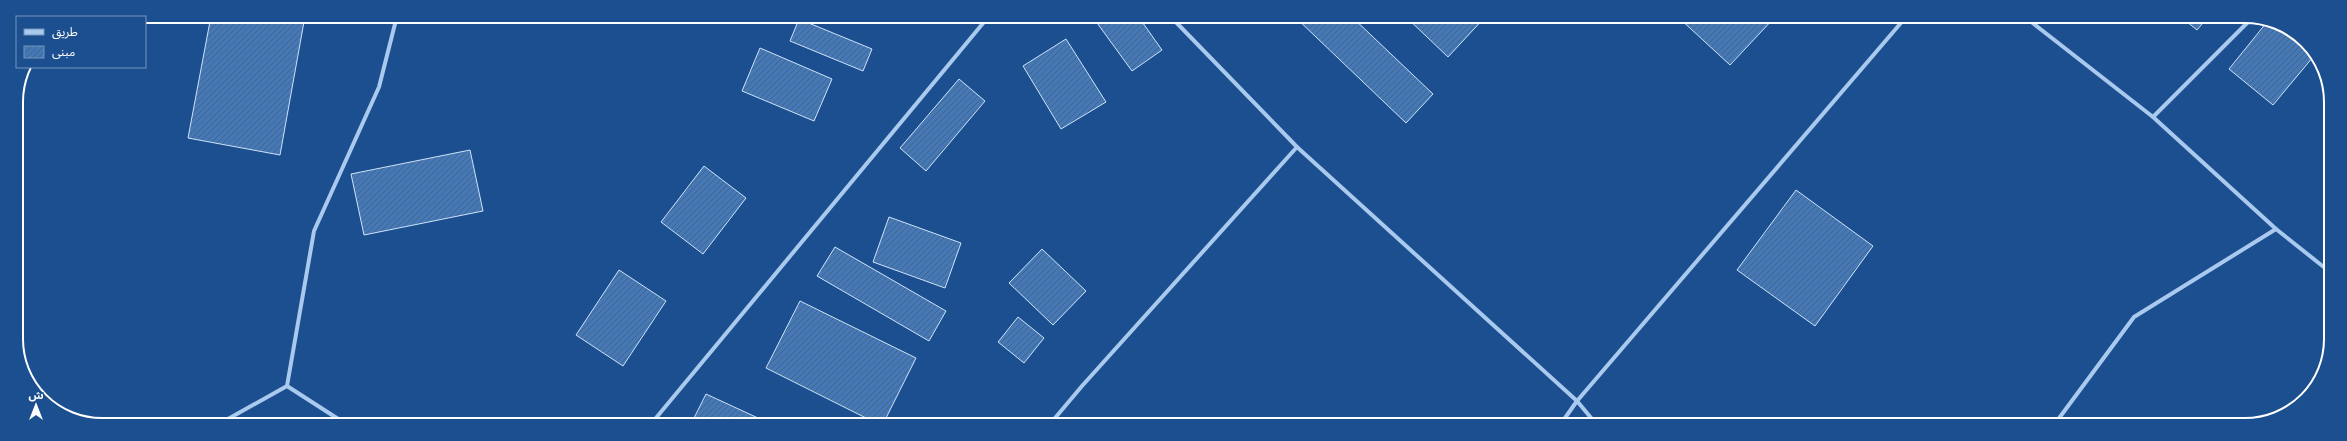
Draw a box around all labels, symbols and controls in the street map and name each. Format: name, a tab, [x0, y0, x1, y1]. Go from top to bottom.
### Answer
legend	[16, 16, 146, 68]
text: طريق	[52, 25, 78, 40]
text: مبنى	[52, 45, 75, 60]
north arrow	[16, 385, 56, 425]
text: ش	[28, 389, 44, 402]

